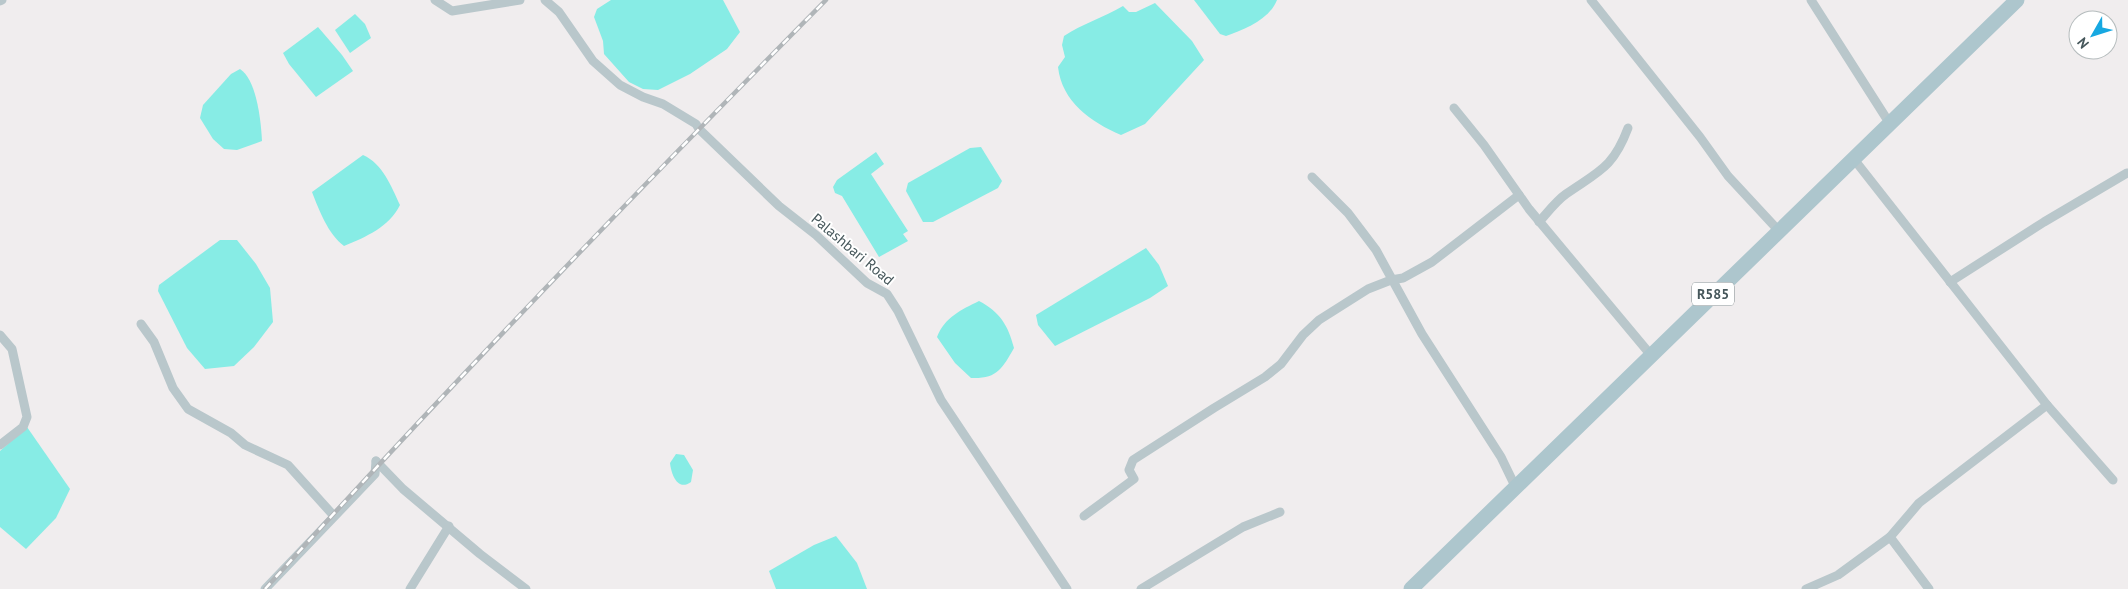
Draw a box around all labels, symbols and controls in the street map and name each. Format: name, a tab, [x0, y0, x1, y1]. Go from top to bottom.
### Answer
north arrow	[2068, 10, 2118, 60]
text: N	[2073, 34, 2093, 52]
street label: Palashbari Road	[808, 209, 898, 289]
road number: R585	[1692, 282, 1734, 306]

